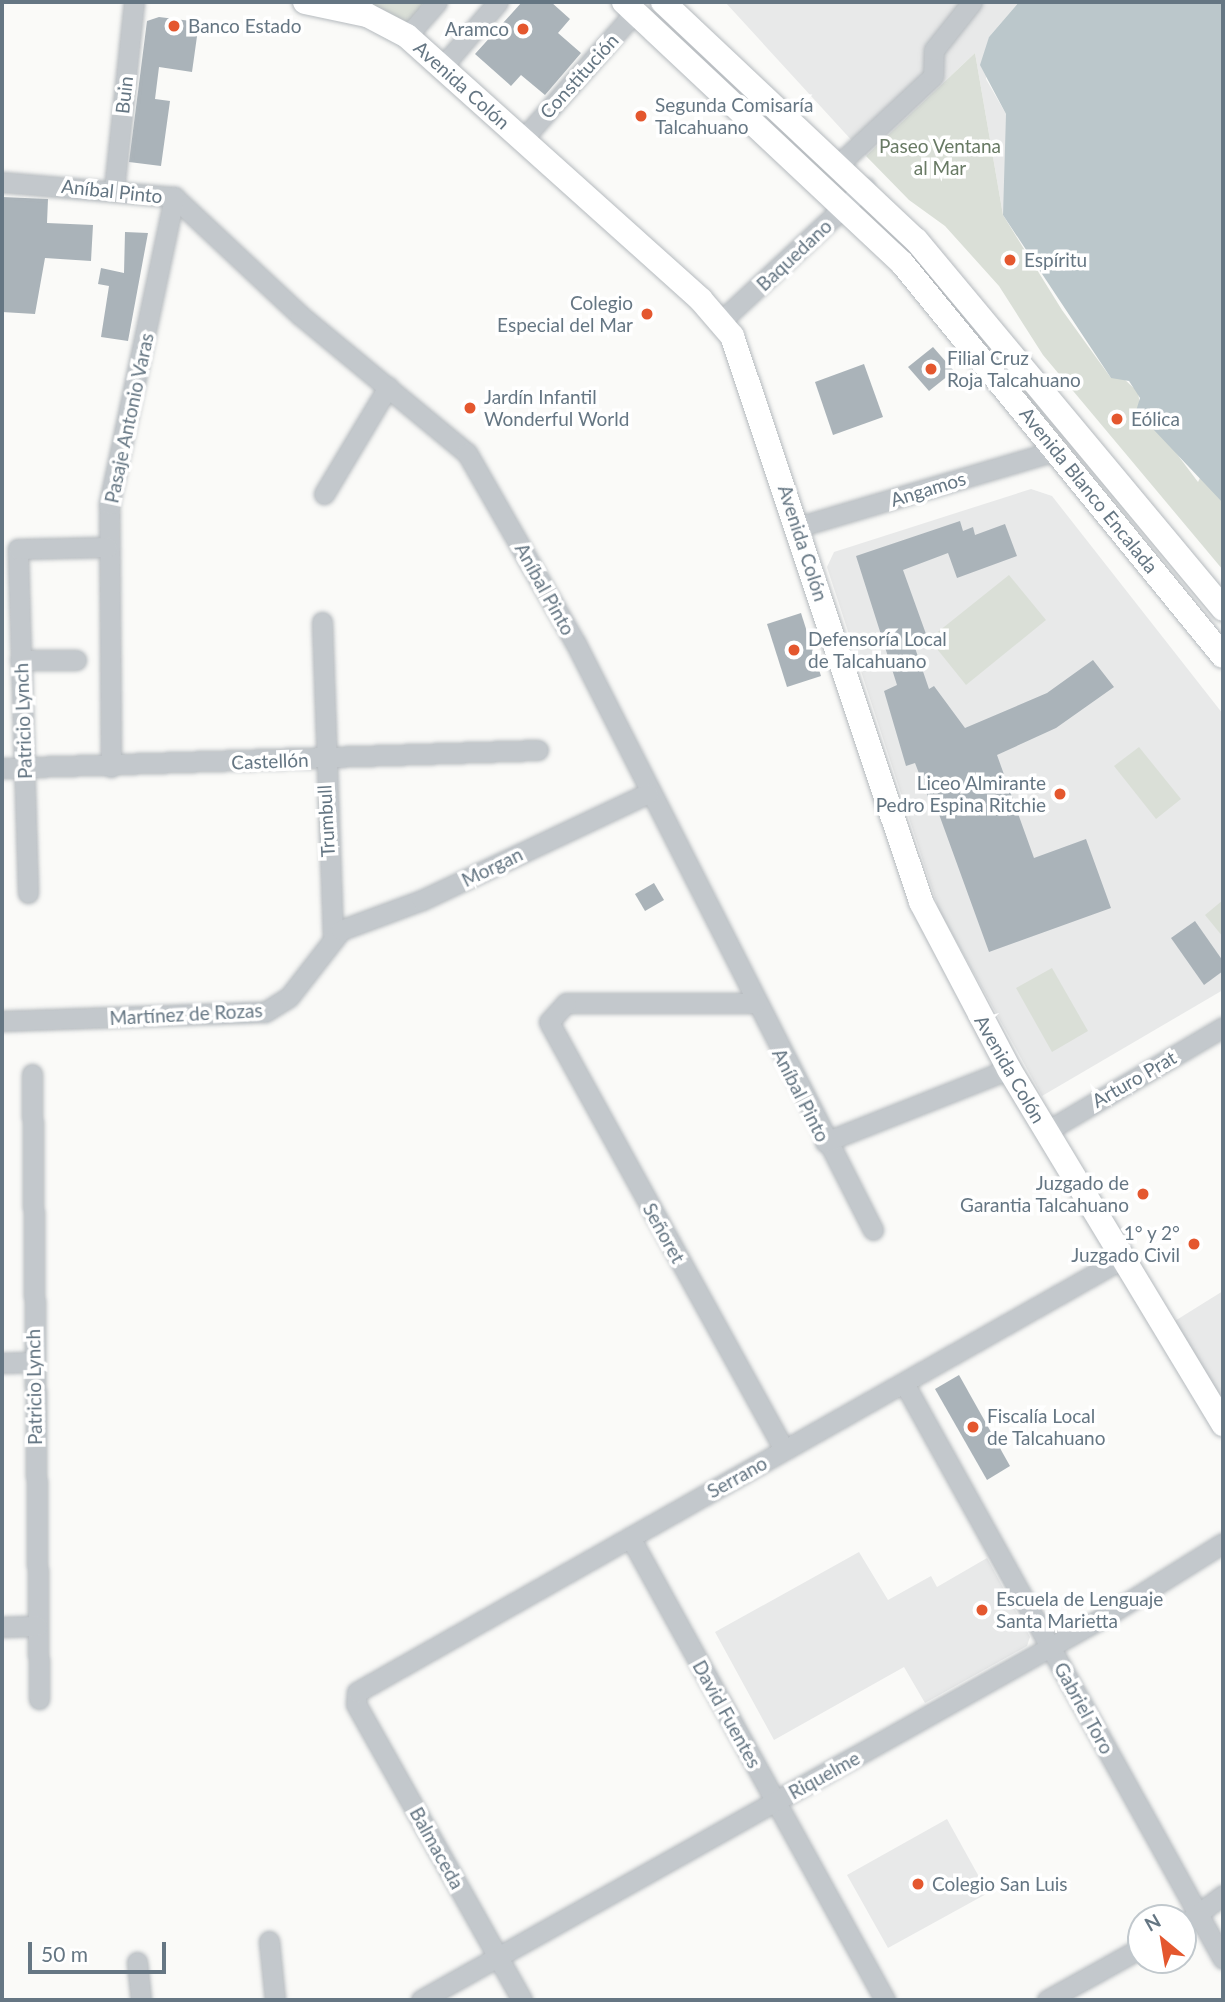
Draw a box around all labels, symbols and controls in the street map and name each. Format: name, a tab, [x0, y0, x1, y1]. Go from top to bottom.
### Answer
place label: Banco Estado	[188, 15, 301, 37]
marker: Banco Estado	[166, 18, 182, 34]
place label: Aramco	[445, 18, 509, 40]
marker: Aramco	[515, 21, 531, 37]
street label: Constitución	[535, 29, 623, 123]
street label: Avenida Colón	[409, 36, 515, 134]
street label: Buin	[111, 75, 137, 115]
place label: Segunda Comisaría Talcahuano	[655, 94, 813, 138]
marker: Segunda Comisaría Talcahuano	[633, 108, 649, 124]
park label: Paseo Ventana al Mar	[879, 135, 1001, 179]
street label: Aníbal Pinto	[60, 174, 164, 208]
street label: Baquedano	[752, 215, 836, 295]
place label: Espíritu	[1024, 249, 1087, 271]
marker: Espíritu	[1002, 252, 1018, 268]
place label: Colegio Especial del Mar	[497, 292, 633, 336]
marker: Colegio Especial del Mar	[639, 306, 655, 322]
street label: Pasaje Antonio Varas	[100, 330, 158, 506]
place label: Filial Cruz Roja Talcahuano	[947, 347, 1081, 391]
marker: Filial Cruz Roja Talcahuano	[921, 359, 941, 379]
place label: Jardín Infantil Wonderful World	[484, 386, 630, 430]
marker: Jardín Infantil Wonderful World	[462, 400, 478, 416]
street label: Avenida Blanco Encalada	[1015, 402, 1163, 578]
place label: Eólica	[1131, 408, 1180, 430]
marker: Eólica	[1109, 411, 1125, 427]
street label: Angamos	[888, 467, 968, 511]
street label: Avenida Colón	[773, 482, 833, 604]
street label: Aníbal Pinto	[510, 539, 580, 639]
place label: Defensoría Local de Talcahuano	[808, 628, 947, 672]
marker: Defensoría Local de Talcahuano	[786, 642, 802, 658]
street label: Patricio Lynch	[10, 663, 36, 779]
street label: Castellón	[231, 748, 309, 774]
place label: Liceo Almirante Pedro Espina Ritchie	[876, 772, 1046, 816]
street label: Trumbull	[313, 784, 339, 858]
marker: Liceo Almirante Pedro Espina Ritchie	[1052, 786, 1068, 802]
street label: Morgan	[458, 843, 526, 891]
street label: Martínez de Rozas	[109, 999, 263, 1029]
street label: Avenida Colón	[970, 1011, 1050, 1127]
street label: Aníbal Pinto	[768, 1045, 834, 1145]
street label: Arturo Prat	[1088, 1046, 1180, 1112]
place label: Juzgado de Garantia Talcahuano	[960, 1172, 1129, 1216]
marker: Juzgado de Garantia Talcahuano	[1135, 1186, 1151, 1202]
street label: Señoret	[638, 1199, 690, 1267]
place label: 1° y 2° Juzgado Civil	[1071, 1222, 1180, 1266]
marker: 1° y 2° Juzgado Civil	[1186, 1236, 1202, 1252]
street label: Patricio Lynch	[22, 1329, 46, 1445]
place label: Fiscalía Local de Talcahuano	[987, 1405, 1106, 1449]
marker: Fiscalía Local de Talcahuano	[965, 1419, 981, 1435]
street label: Serrano	[703, 1451, 771, 1503]
place label: Escuela de Lenguaje Santa Marietta	[996, 1588, 1163, 1632]
marker: Escuela de Lenguaje Santa Marietta	[974, 1602, 990, 1618]
street label: David Fuentes	[688, 1656, 766, 1772]
street label: Gabriel Toro	[1049, 1658, 1119, 1758]
street label: Riquelme	[784, 1746, 864, 1804]
street label: Balmaceda	[405, 1803, 469, 1893]
place label: Colegio San Luis	[932, 1873, 1068, 1895]
marker: Colegio San Luis	[910, 1876, 926, 1892]
north arrow	[1127, 1904, 1197, 1974]
text: N	[1140, 1908, 1164, 1936]
scale bar	[32, 1928, 170, 1972]
text: 50 m	[41, 1941, 88, 1966]

